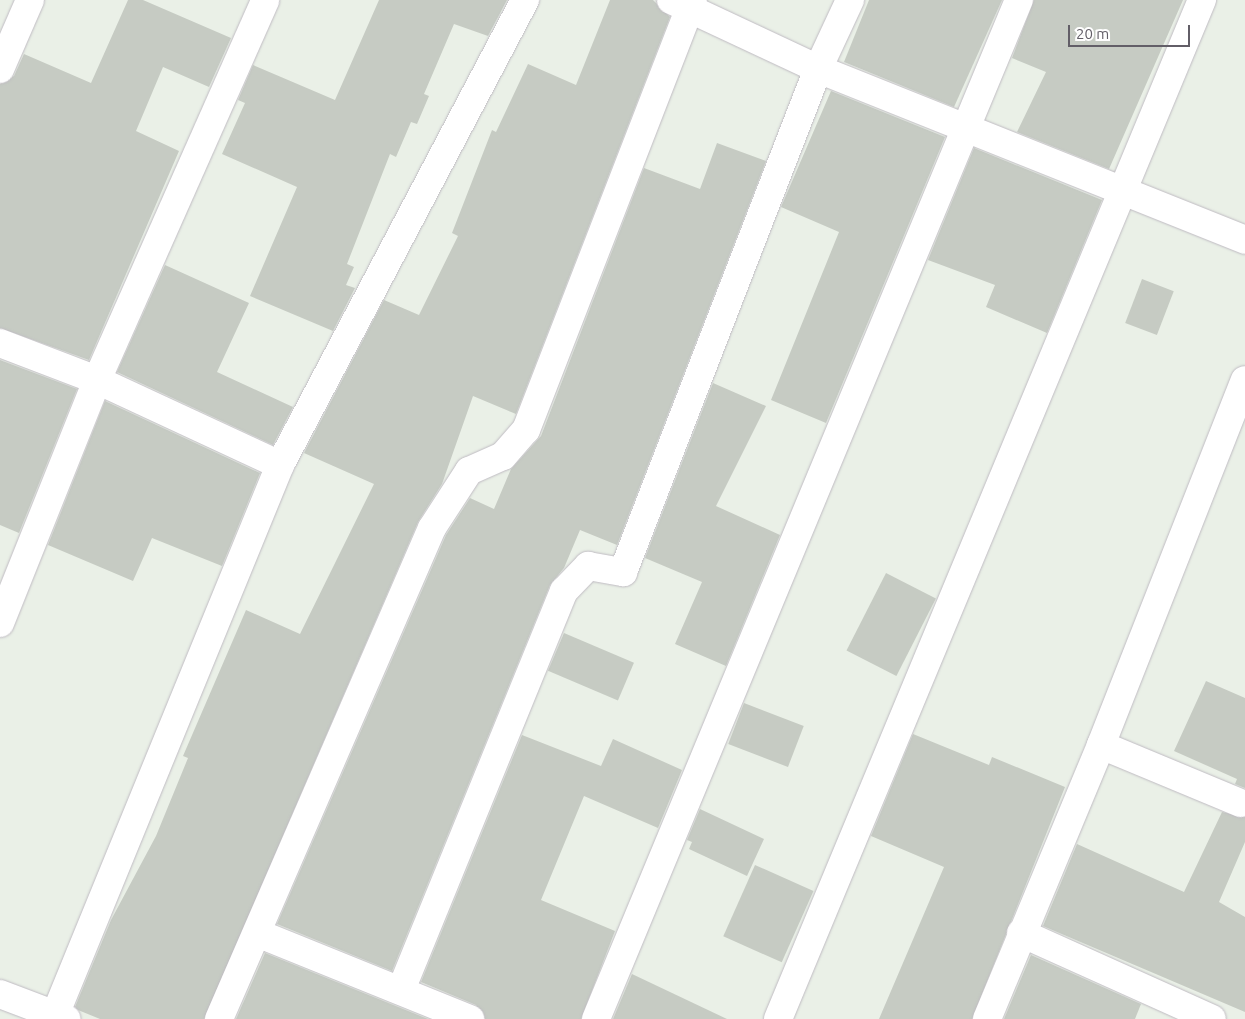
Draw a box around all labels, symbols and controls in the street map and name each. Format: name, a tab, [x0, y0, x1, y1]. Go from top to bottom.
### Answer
scale bar	[1070, 15, 1192, 47]
text: 20 m	[1076, 25, 1109, 42]

